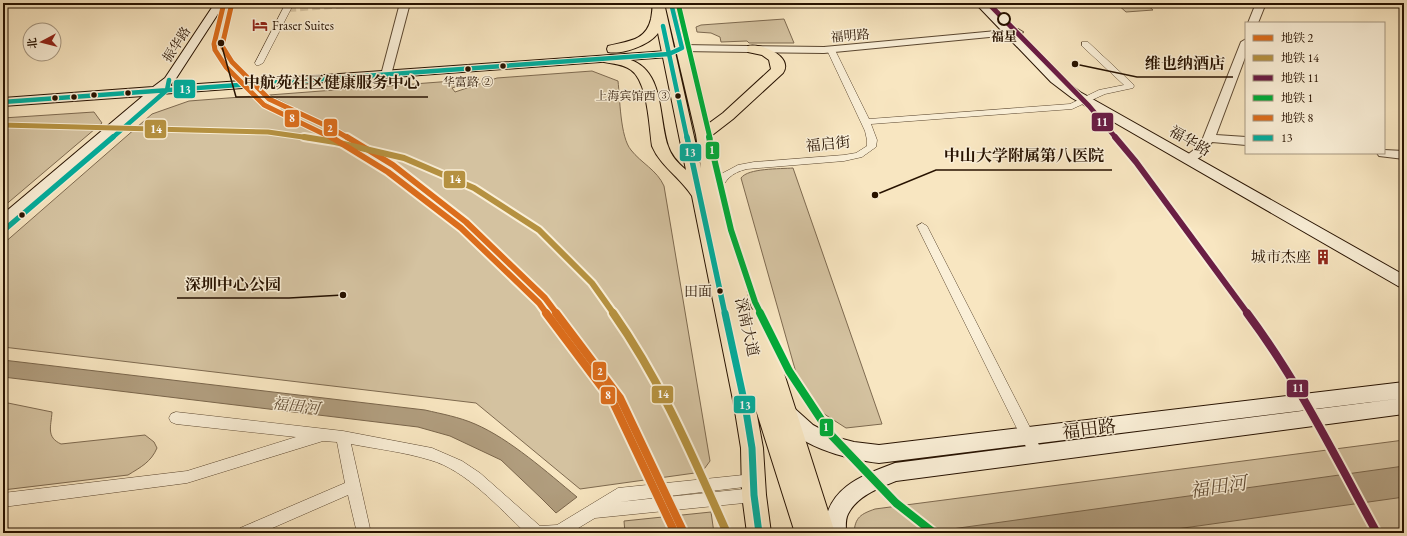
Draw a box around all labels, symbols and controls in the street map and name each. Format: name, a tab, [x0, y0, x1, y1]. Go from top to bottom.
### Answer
marker: 福星	[997, 12, 1011, 26]
hotel icon: Fraser Suites	[251, 16, 269, 34]
place label: Fraser Suites	[272, 17, 334, 34]
north arrow	[22, 22, 62, 62]
legend	[1245, 22, 1385, 154]
street label: 振华路	[159, 23, 194, 65]
street label: 福明路	[830, 25, 870, 46]
place label: 福星	[991, 28, 1017, 45]
text: 地铁 2	[1281, 30, 1313, 46]
text: 北	[24, 37, 40, 50]
callout: 维也纳酒店	[1137, 49, 1233, 77]
text: 地铁 14	[1281, 50, 1319, 66]
text: 维也纳酒店	[1145, 53, 1225, 74]
unlabelled marker	[498, 61, 508, 71]
marker: 华富路 ②	[463, 64, 473, 74]
callout: 中航苑社区健康服务中心	[236, 69, 428, 97]
text: 地铁 11	[1281, 70, 1319, 86]
text: 中航苑社区健康服务中心	[244, 72, 420, 93]
place label: 华富路 ②	[443, 74, 493, 90]
line badge: 13	[173, 79, 196, 99]
text: 13	[179, 82, 191, 96]
unlabelled marker	[123, 88, 133, 98]
place label: 上海宾馆西 ③	[596, 88, 670, 104]
unlabelled marker	[89, 90, 99, 100]
text: 地铁 1	[1281, 90, 1313, 106]
marker: 上海宾馆西 ③	[673, 91, 683, 101]
unlabelled marker	[69, 92, 79, 102]
unlabelled marker	[50, 93, 60, 103]
line badge: 8	[284, 109, 300, 128]
text: 地铁 8	[1281, 110, 1313, 126]
text: 8	[289, 111, 295, 125]
line badge: 11	[1091, 112, 1114, 132]
text: 11	[1096, 115, 1108, 129]
line badge: 2	[323, 118, 338, 137]
line badge: 14	[144, 119, 167, 139]
text: 2	[327, 121, 333, 135]
street label: 福华路	[1166, 121, 1214, 160]
text: 14	[150, 122, 162, 136]
text: 13	[1281, 130, 1293, 146]
street label: 福启街	[805, 132, 851, 155]
line badge: 1	[705, 141, 720, 160]
callout: 中山大学附属第八医院	[936, 142, 1112, 170]
line badge: 13	[679, 143, 702, 162]
text: 1	[709, 143, 715, 157]
text: 13	[684, 145, 696, 159]
text: 中山大学附属第八医院	[944, 145, 1104, 166]
line badge: 14	[443, 170, 466, 189]
text: 14	[449, 172, 461, 186]
unlabelled marker	[17, 210, 27, 220]
place label: 城市杰座	[1251, 247, 1311, 266]
building icon: 城市杰座	[1314, 248, 1332, 266]
callout: 深圳中心公园	[177, 270, 289, 298]
text: 深圳中心公园	[185, 274, 281, 295]
place label: 田面	[684, 282, 712, 300]
marker: 田面	[715, 286, 725, 296]
street label: 深南大道	[731, 296, 763, 358]
line badge: 2	[592, 361, 607, 381]
text: 2	[597, 364, 603, 378]
line badge: 11	[1286, 379, 1309, 398]
text: 11	[1292, 381, 1304, 395]
line badge: 14	[651, 385, 674, 404]
line badge: 8	[600, 386, 616, 405]
text: 14	[657, 387, 669, 401]
text: 8	[605, 388, 611, 402]
water label: 福田河	[271, 392, 324, 419]
line badge: 13	[733, 395, 756, 414]
text: 13	[739, 398, 751, 412]
street label: 福田路	[1061, 414, 1117, 443]
line badge: 1	[819, 418, 834, 437]
text: 1	[823, 420, 829, 434]
water label: 福田河	[1188, 470, 1251, 503]

